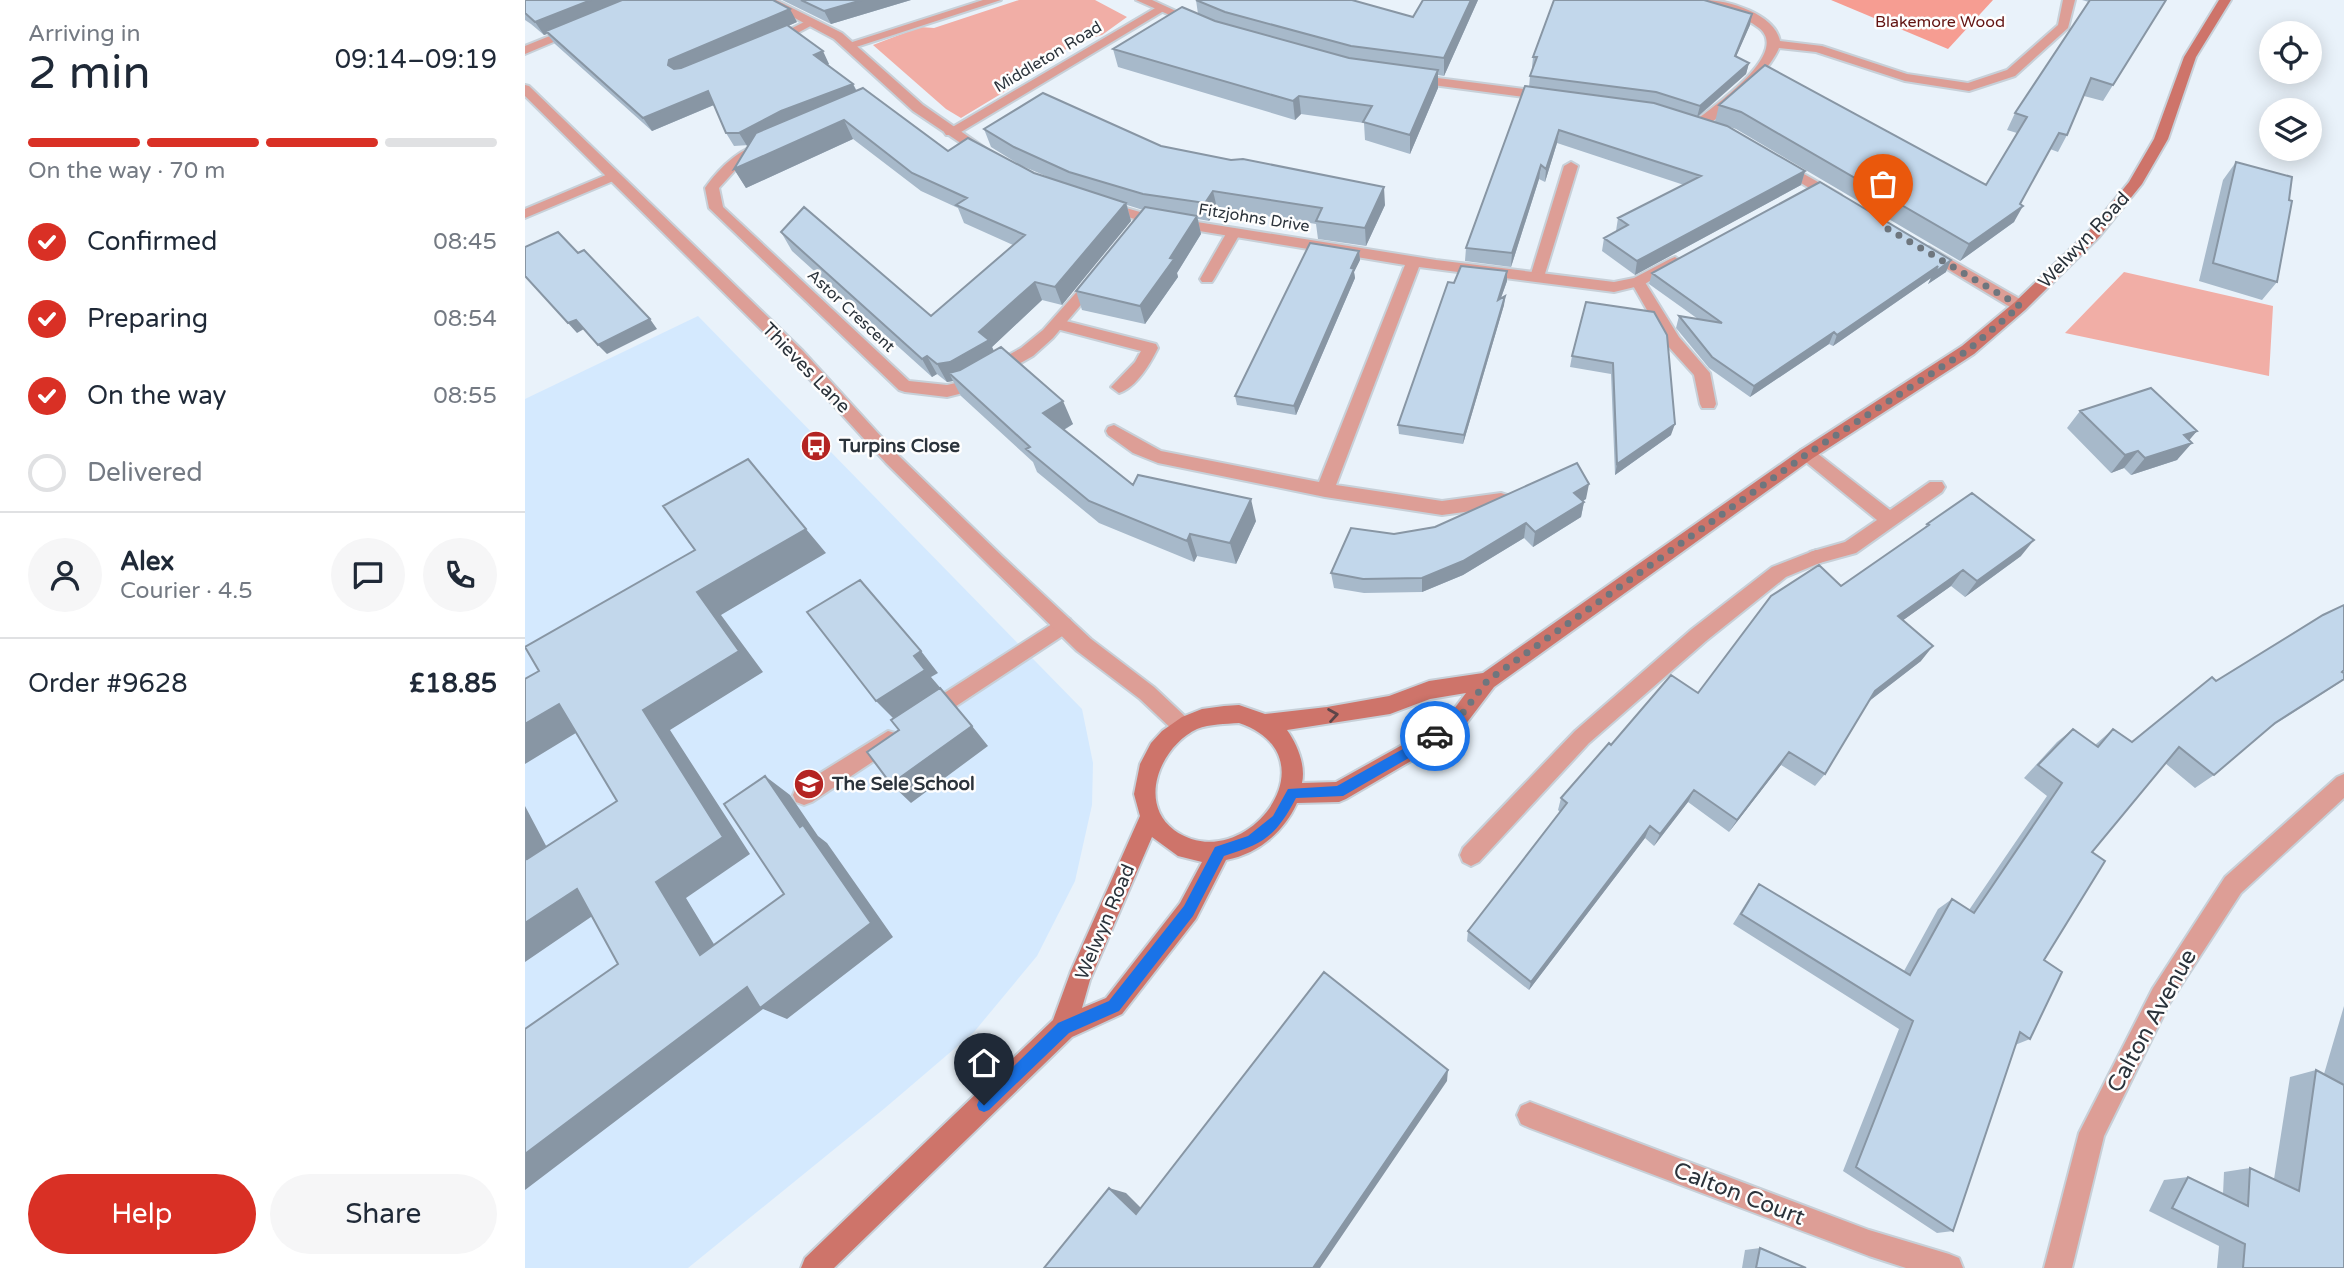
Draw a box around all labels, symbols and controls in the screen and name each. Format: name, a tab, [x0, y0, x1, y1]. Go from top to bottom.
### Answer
park label: Blakemore Wood	[1875, 12, 2005, 32]
street label: Middleton Road	[990, 17, 1106, 97]
text: Arriving in	[28, 20, 141, 48]
map controls	[2259, 21, 2322, 161]
button: locate	[2259, 21, 2322, 84]
text: 09:14–09:19	[335, 44, 497, 75]
text: 2 min	[28, 46, 151, 101]
button: layers	[2259, 98, 2322, 161]
pin	[1853, 154, 1913, 226]
text: On the way · 70 m	[28, 157, 225, 185]
icon: bag	[1864, 165, 1902, 203]
street label: Welwyn Road	[2034, 187, 2134, 293]
street label: Fitzjohns Drive	[1197, 199, 1311, 237]
icon: check	[28, 223, 66, 261]
text: Confirmed	[87, 226, 217, 257]
text: 08:45	[433, 228, 497, 256]
street label: Astor Crescent	[803, 265, 899, 357]
icon: check	[28, 300, 66, 338]
text: Preparing	[87, 303, 208, 334]
text: 08:54	[433, 305, 497, 333]
street label: Thieves Lane	[757, 318, 855, 418]
icon: check	[28, 377, 66, 415]
text: On the way	[87, 380, 227, 411]
text: 08:55	[433, 382, 497, 410]
bus stop icon: Turpins Close	[799, 429, 833, 463]
place label: Turpins Close	[838, 435, 960, 458]
text: Delivered	[87, 457, 203, 488]
button: person	[28, 538, 102, 612]
button: chat	[331, 538, 405, 612]
button: phone	[423, 538, 497, 612]
text: Alex	[120, 546, 174, 577]
text: Courier · 4.5	[120, 577, 253, 605]
text: Order #9628	[28, 668, 188, 699]
text: £18.85	[409, 668, 497, 699]
courier	[1400, 701, 1470, 771]
one-way arrow	[1327, 708, 1339, 723]
icon: car	[1416, 717, 1454, 755]
school or university icon: The Sele School	[792, 767, 826, 801]
place label: The Sele School	[831, 773, 975, 795]
street label: Welwyn Road	[1071, 861, 1139, 983]
street label: Calton Avenue	[2101, 944, 2203, 1098]
pin	[954, 1033, 1014, 1105]
icon: home	[965, 1044, 1003, 1082]
street label: Calton Court	[1669, 1156, 1809, 1232]
button: Help	[28, 1174, 256, 1254]
button: Share	[270, 1174, 497, 1254]

